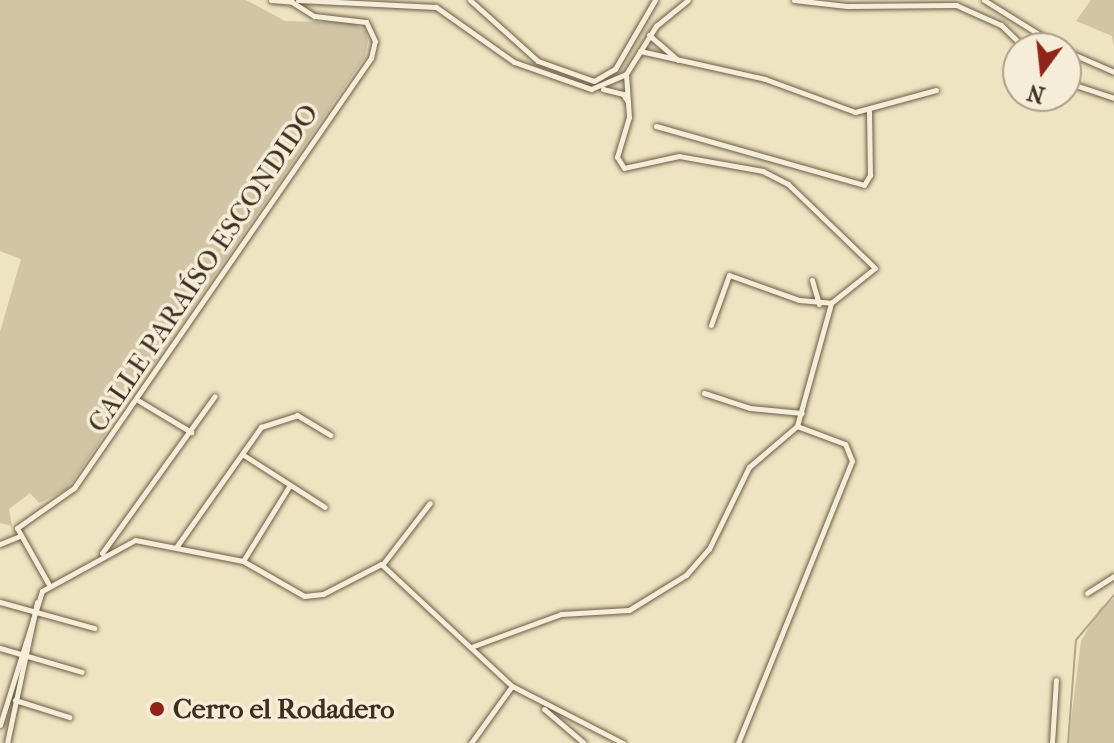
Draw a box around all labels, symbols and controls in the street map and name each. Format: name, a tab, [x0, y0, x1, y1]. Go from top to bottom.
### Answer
north arrow	[1002, 32, 1082, 112]
text: N	[1025, 79, 1048, 108]
street label: CALLE PARAÍSO ESCONDIDO	[80, 97, 326, 439]
place label: Cerro el Rodadero	[173, 692, 394, 726]
marker: Cerro el Rodadero	[148, 700, 166, 718]

